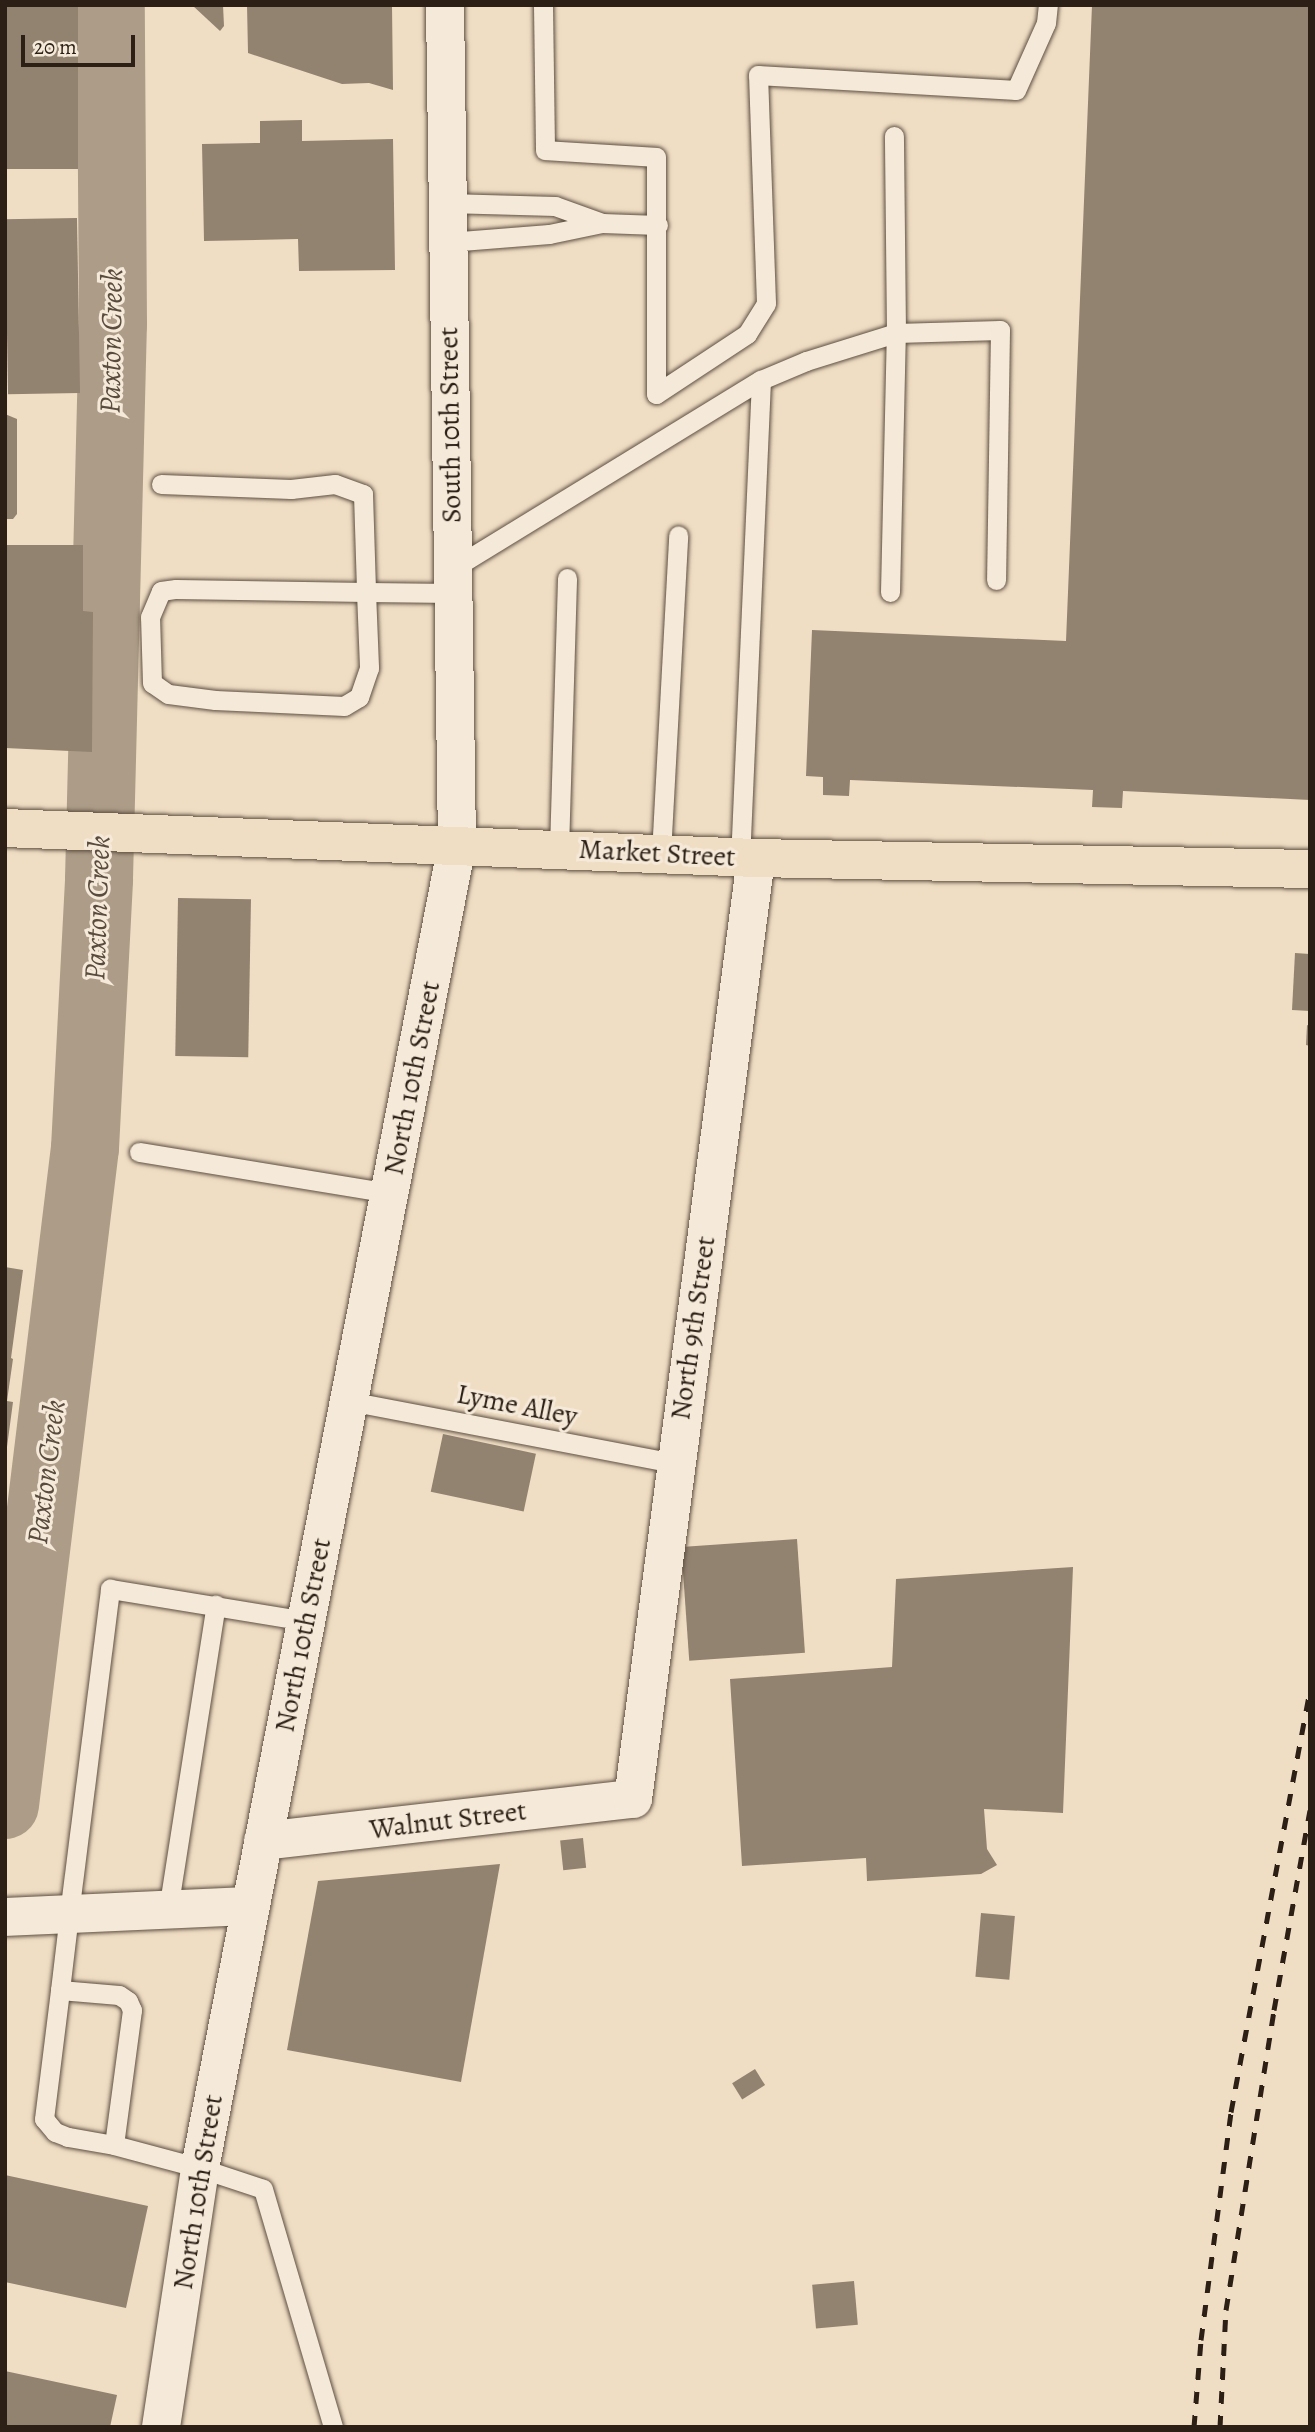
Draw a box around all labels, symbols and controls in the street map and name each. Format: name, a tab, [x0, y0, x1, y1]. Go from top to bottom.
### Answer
scale bar	[24, 21, 138, 65]
text: 20 m	[34, 33, 77, 61]
water label: Paxton Creek	[92, 268, 130, 414]
street label: South 10th Street	[431, 327, 469, 523]
street label: Market Street	[578, 832, 736, 874]
water label: Paxton Creek	[76, 835, 118, 981]
street label: North 10th Street	[377, 978, 447, 1178]
street label: North 9th Street	[663, 1234, 723, 1422]
street label: Lyme Alley	[454, 1377, 580, 1433]
water label: Paxton Creek	[19, 1398, 73, 1546]
street label: North 10th Street	[268, 1535, 338, 1735]
street label: Walnut Street	[368, 1794, 528, 1846]
street label: North 10th Street	[166, 2092, 230, 2292]

